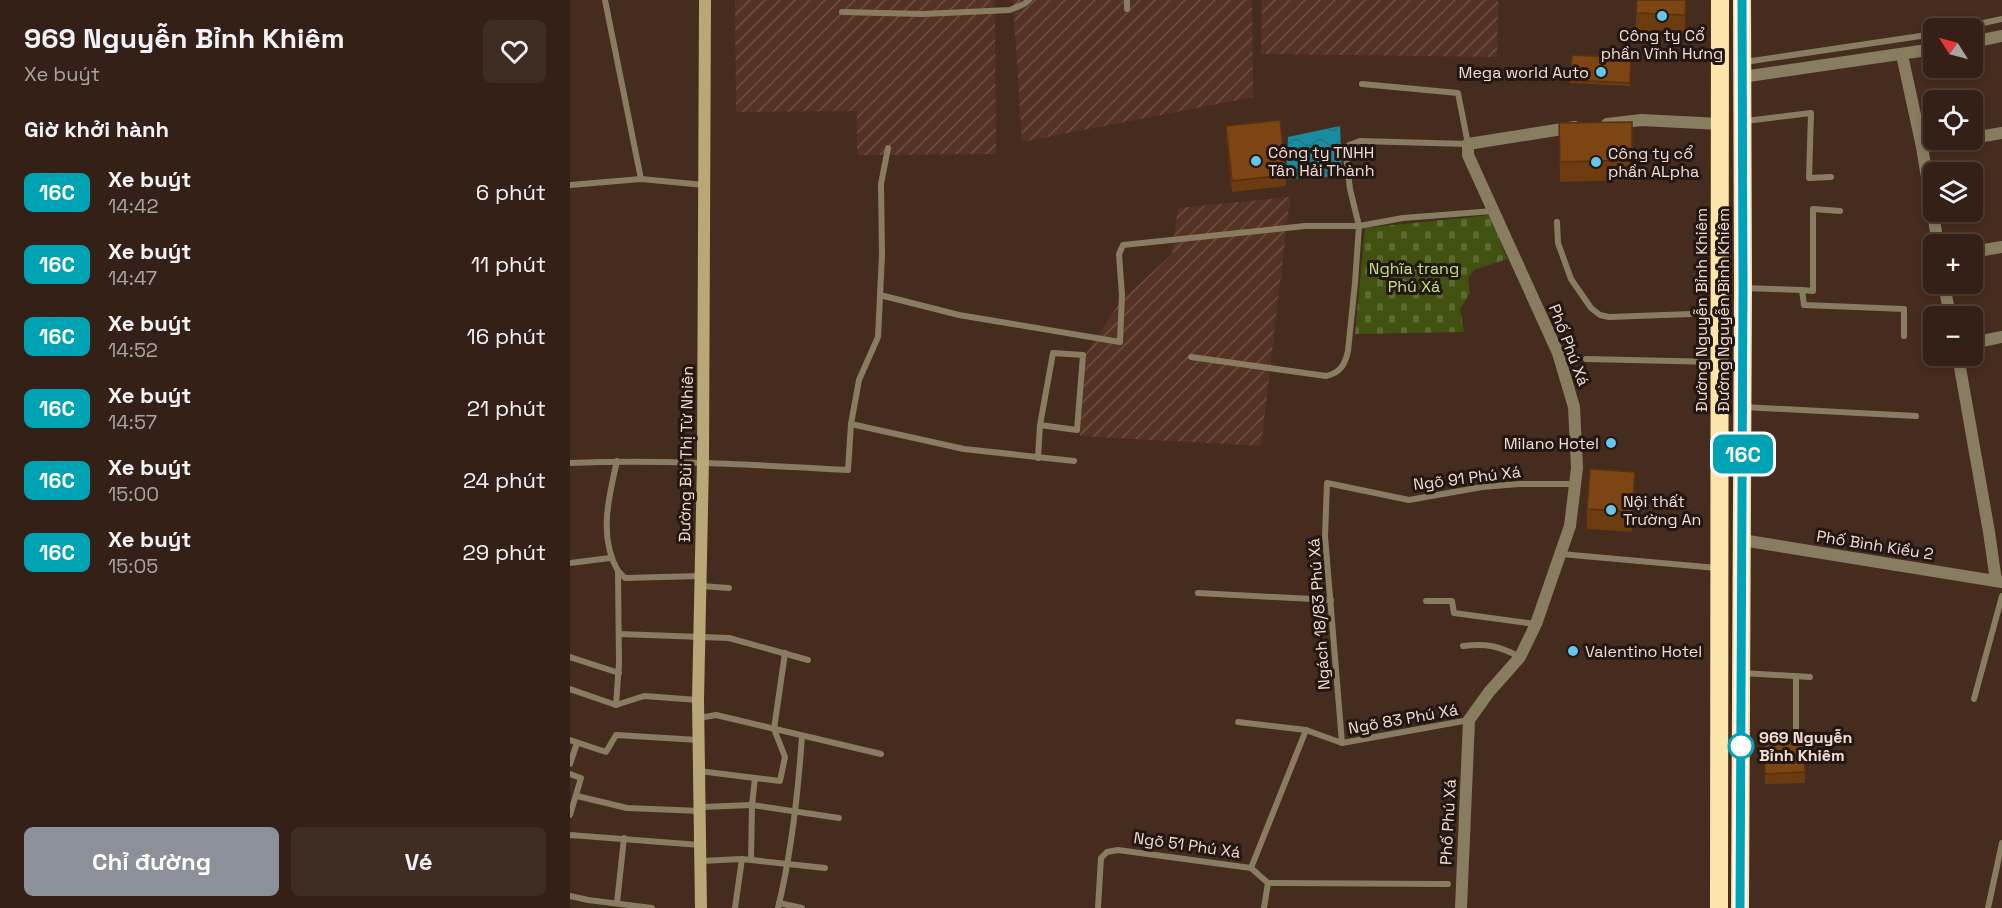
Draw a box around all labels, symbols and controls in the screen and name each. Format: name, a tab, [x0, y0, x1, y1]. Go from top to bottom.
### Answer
marker: Công ty Cổ phần Vĩnh Hưng	[1655, 9, 1669, 23]
north arrow	[1923, 18, 1983, 78]
map controls	[1923, 18, 1983, 366]
text: 969 Nguyễn Bỉnh Khiêm	[24, 20, 345, 56]
button: heart	[483, 20, 546, 83]
place label: Công ty Cổ phần Vĩnh Hưng	[1601, 25, 1723, 64]
text: Xe buýt	[24, 61, 100, 87]
place label: Mega world Auto	[1459, 62, 1589, 83]
marker: Mega world Auto	[1594, 65, 1608, 79]
button: locate	[1923, 90, 1983, 150]
text: Giờ khởi hành	[24, 115, 169, 143]
place label: Công ty TNHH Tân Hải Thành	[1268, 142, 1374, 181]
place label: Công ty cổ phần ALpha	[1608, 143, 1699, 182]
marker: Công ty TNHH Tân Hải Thành	[1249, 154, 1263, 168]
marker: Công ty cổ phần ALpha	[1589, 155, 1603, 169]
button: layers	[1923, 162, 1983, 222]
text: Xe buýt	[108, 165, 191, 193]
text: 6 phút	[476, 178, 546, 206]
text: 16C	[39, 179, 75, 206]
text: 14:42	[108, 193, 158, 219]
street label: Đường Nguyễn Bỉnh Khiêm	[1691, 208, 1712, 412]
street label: Đường Nguyễn Bình Khiêm	[1713, 208, 1734, 412]
button: +	[1923, 234, 1983, 294]
text: Xe buýt	[108, 237, 191, 265]
text: 11 phút	[471, 250, 546, 278]
text: 16C	[39, 251, 75, 278]
park label: Nghĩa trang Phú Xá	[1369, 258, 1459, 297]
text: 14:47	[108, 265, 157, 291]
street label: Phố Phú Xá	[1544, 301, 1594, 389]
button: −	[1923, 306, 1983, 366]
text: Xe buýt	[108, 309, 191, 337]
text: 16 phút	[467, 322, 546, 350]
text: 16C	[39, 323, 75, 350]
text: 14:52	[108, 337, 158, 363]
street label: Đường Bùi Thị Từ Nhiên	[674, 366, 698, 542]
text: Xe buýt	[108, 381, 191, 409]
text: 21 phút	[467, 394, 546, 422]
text: 16C	[39, 395, 75, 422]
text: 14:57	[108, 409, 157, 435]
place label: Milano Hotel	[1504, 433, 1599, 454]
line badge: 16C	[1708, 434, 1778, 474]
marker: Milano Hotel	[1604, 436, 1618, 450]
text: 16C	[1725, 441, 1761, 468]
text: Xe buýt	[108, 453, 191, 481]
street label: Ngõ 91 Phú Xá	[1412, 461, 1522, 495]
text: 24 phút	[463, 466, 546, 494]
text: 16C	[39, 467, 75, 494]
text: 15:00	[108, 481, 159, 507]
place label: Nội thất Trường An	[1623, 491, 1701, 530]
marker: Nội thất Trường An	[1604, 503, 1618, 517]
text: Xe buýt	[108, 525, 191, 553]
street label: Phố Bình Kiều 2	[1815, 525, 1935, 565]
street label: Ngách 18/83 Phú Xá	[1303, 537, 1335, 691]
text: 29 phút	[463, 538, 546, 566]
text: 16C	[39, 539, 75, 566]
text: 15:05	[108, 553, 158, 579]
place label: Valentino Hotel	[1585, 641, 1702, 662]
marker: Valentino Hotel	[1566, 644, 1580, 658]
street label: Ngõ 83 Phú Xá	[1346, 699, 1460, 739]
place label: 969 Nguyễn Bỉnh Khiêm	[1759, 727, 1852, 766]
marker: 969 Nguyễn Bỉnh Khiêm	[1728, 733, 1754, 759]
street label: Phố Phú Xá	[1435, 779, 1461, 865]
button: Chỉ đường	[24, 827, 279, 896]
button: Vé	[291, 827, 546, 896]
street label: Ngõ 51 Phú Xá	[1132, 827, 1242, 863]

